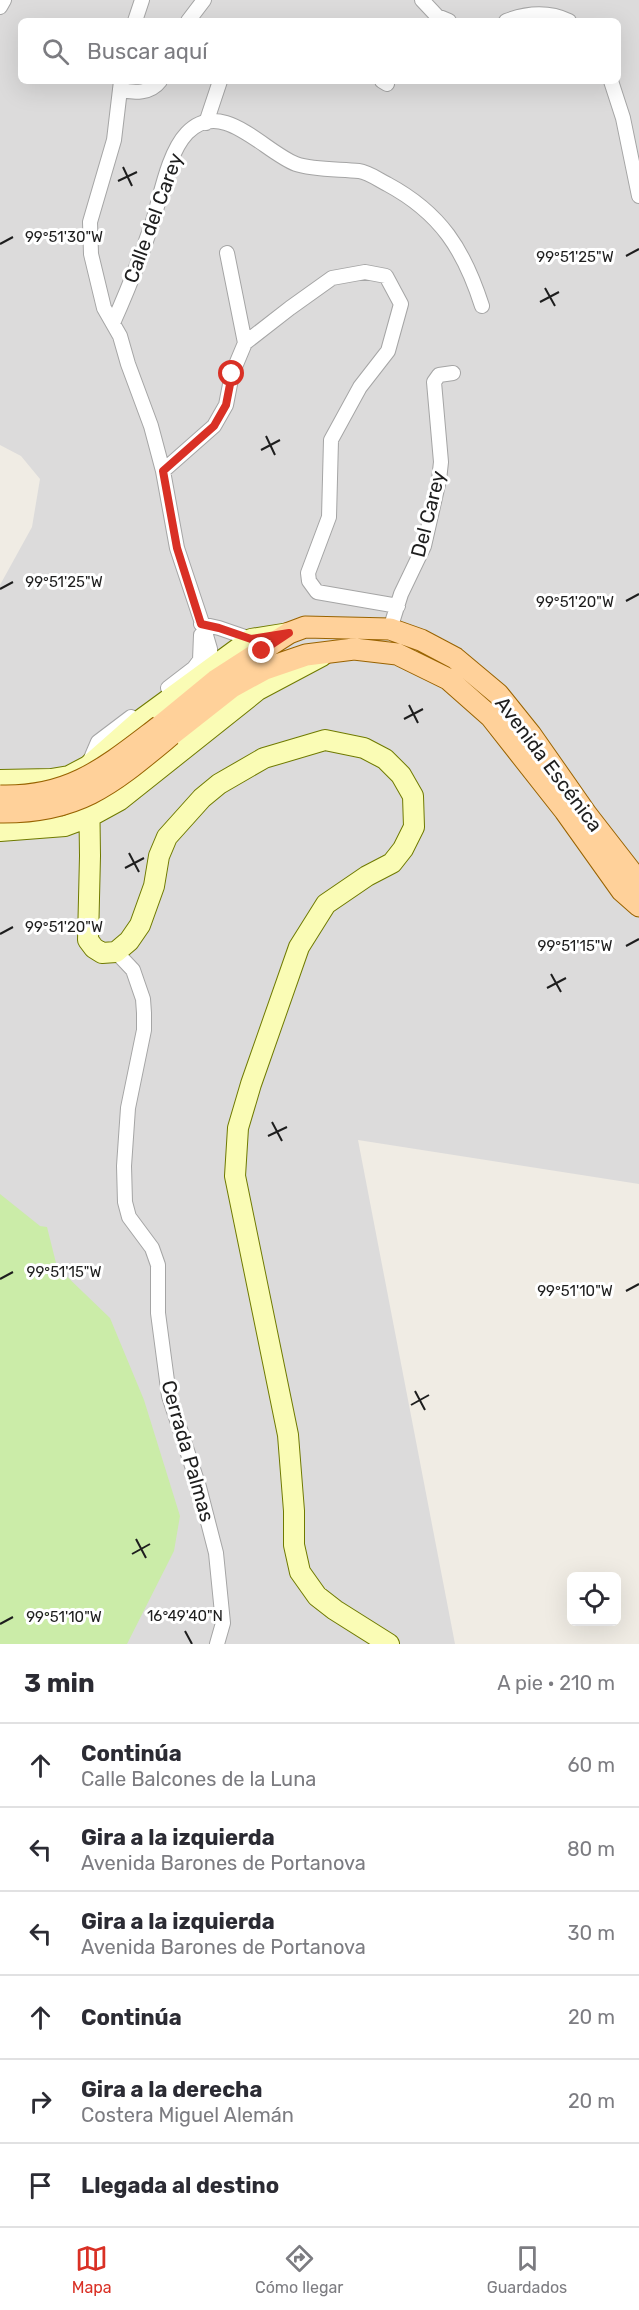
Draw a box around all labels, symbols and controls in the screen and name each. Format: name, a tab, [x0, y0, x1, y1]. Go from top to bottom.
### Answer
search box	[18, 18, 621, 84]
icon: search	[39, 35, 72, 68]
text: Buscar aquí	[87, 38, 208, 65]
street label: Calle del Carey	[118, 150, 188, 286]
text: 99°51'30"W	[25, 228, 103, 246]
text: 99°51'25"W	[536, 248, 614, 266]
route start	[218, 360, 244, 386]
street label: Del Carey	[406, 468, 450, 560]
text: 99°51'25"W	[25, 573, 103, 591]
text: 99°51'20"W	[536, 593, 614, 611]
route end	[248, 637, 274, 663]
street label: Avenida Escénica	[490, 692, 608, 836]
text: 99°51'20"W	[25, 918, 103, 936]
text: 99°51'15"W	[538, 937, 612, 955]
text: 99°51'15"W	[27, 1263, 101, 1281]
text: 99°51'10"W	[537, 1282, 613, 1300]
street label: Cerrada Palmas	[156, 1378, 220, 1524]
map controls	[567, 1572, 621, 1626]
button: locate	[567, 1572, 621, 1626]
text: 16°49'40"N	[147, 1607, 223, 1625]
text: 99°51'10"W	[26, 1608, 102, 1626]
text: 3 min	[24, 1668, 95, 1699]
text: A pie · 210 m	[497, 1671, 615, 1695]
text: Continúa	[81, 1740, 182, 1767]
icon: ahead	[24, 1749, 57, 1782]
text: 60 m	[568, 1753, 615, 1777]
text: Calle Balcones de la Luna	[81, 1767, 316, 1791]
text: Gira a la izquierda	[81, 1824, 275, 1851]
icon: left	[24, 1833, 57, 1866]
text: 80 m	[567, 1837, 615, 1861]
text: Avenida Barones de Portanova	[81, 1851, 366, 1875]
text: Gira a la izquierda	[81, 1908, 275, 1935]
icon: left	[24, 1917, 57, 1950]
text: 30 m	[568, 1921, 615, 1945]
text: Avenida Barones de Portanova	[81, 1935, 366, 1959]
icon: ahead	[24, 2001, 57, 2034]
text: Continúa	[81, 2004, 182, 2031]
text: 20 m	[568, 2005, 615, 2029]
text: Gira a la derecha	[81, 2076, 262, 2103]
icon: right	[24, 2085, 57, 2118]
text: 20 m	[568, 2089, 615, 2113]
text: Costera Miguel Alemán	[81, 2103, 294, 2127]
icon: arrive	[24, 2169, 57, 2202]
text: Llegada al destino	[81, 2172, 279, 2199]
tab: Mapa	[72, 2242, 112, 2297]
tab: Cómo llegar	[255, 2242, 343, 2297]
tab: Guardados	[487, 2242, 567, 2297]

